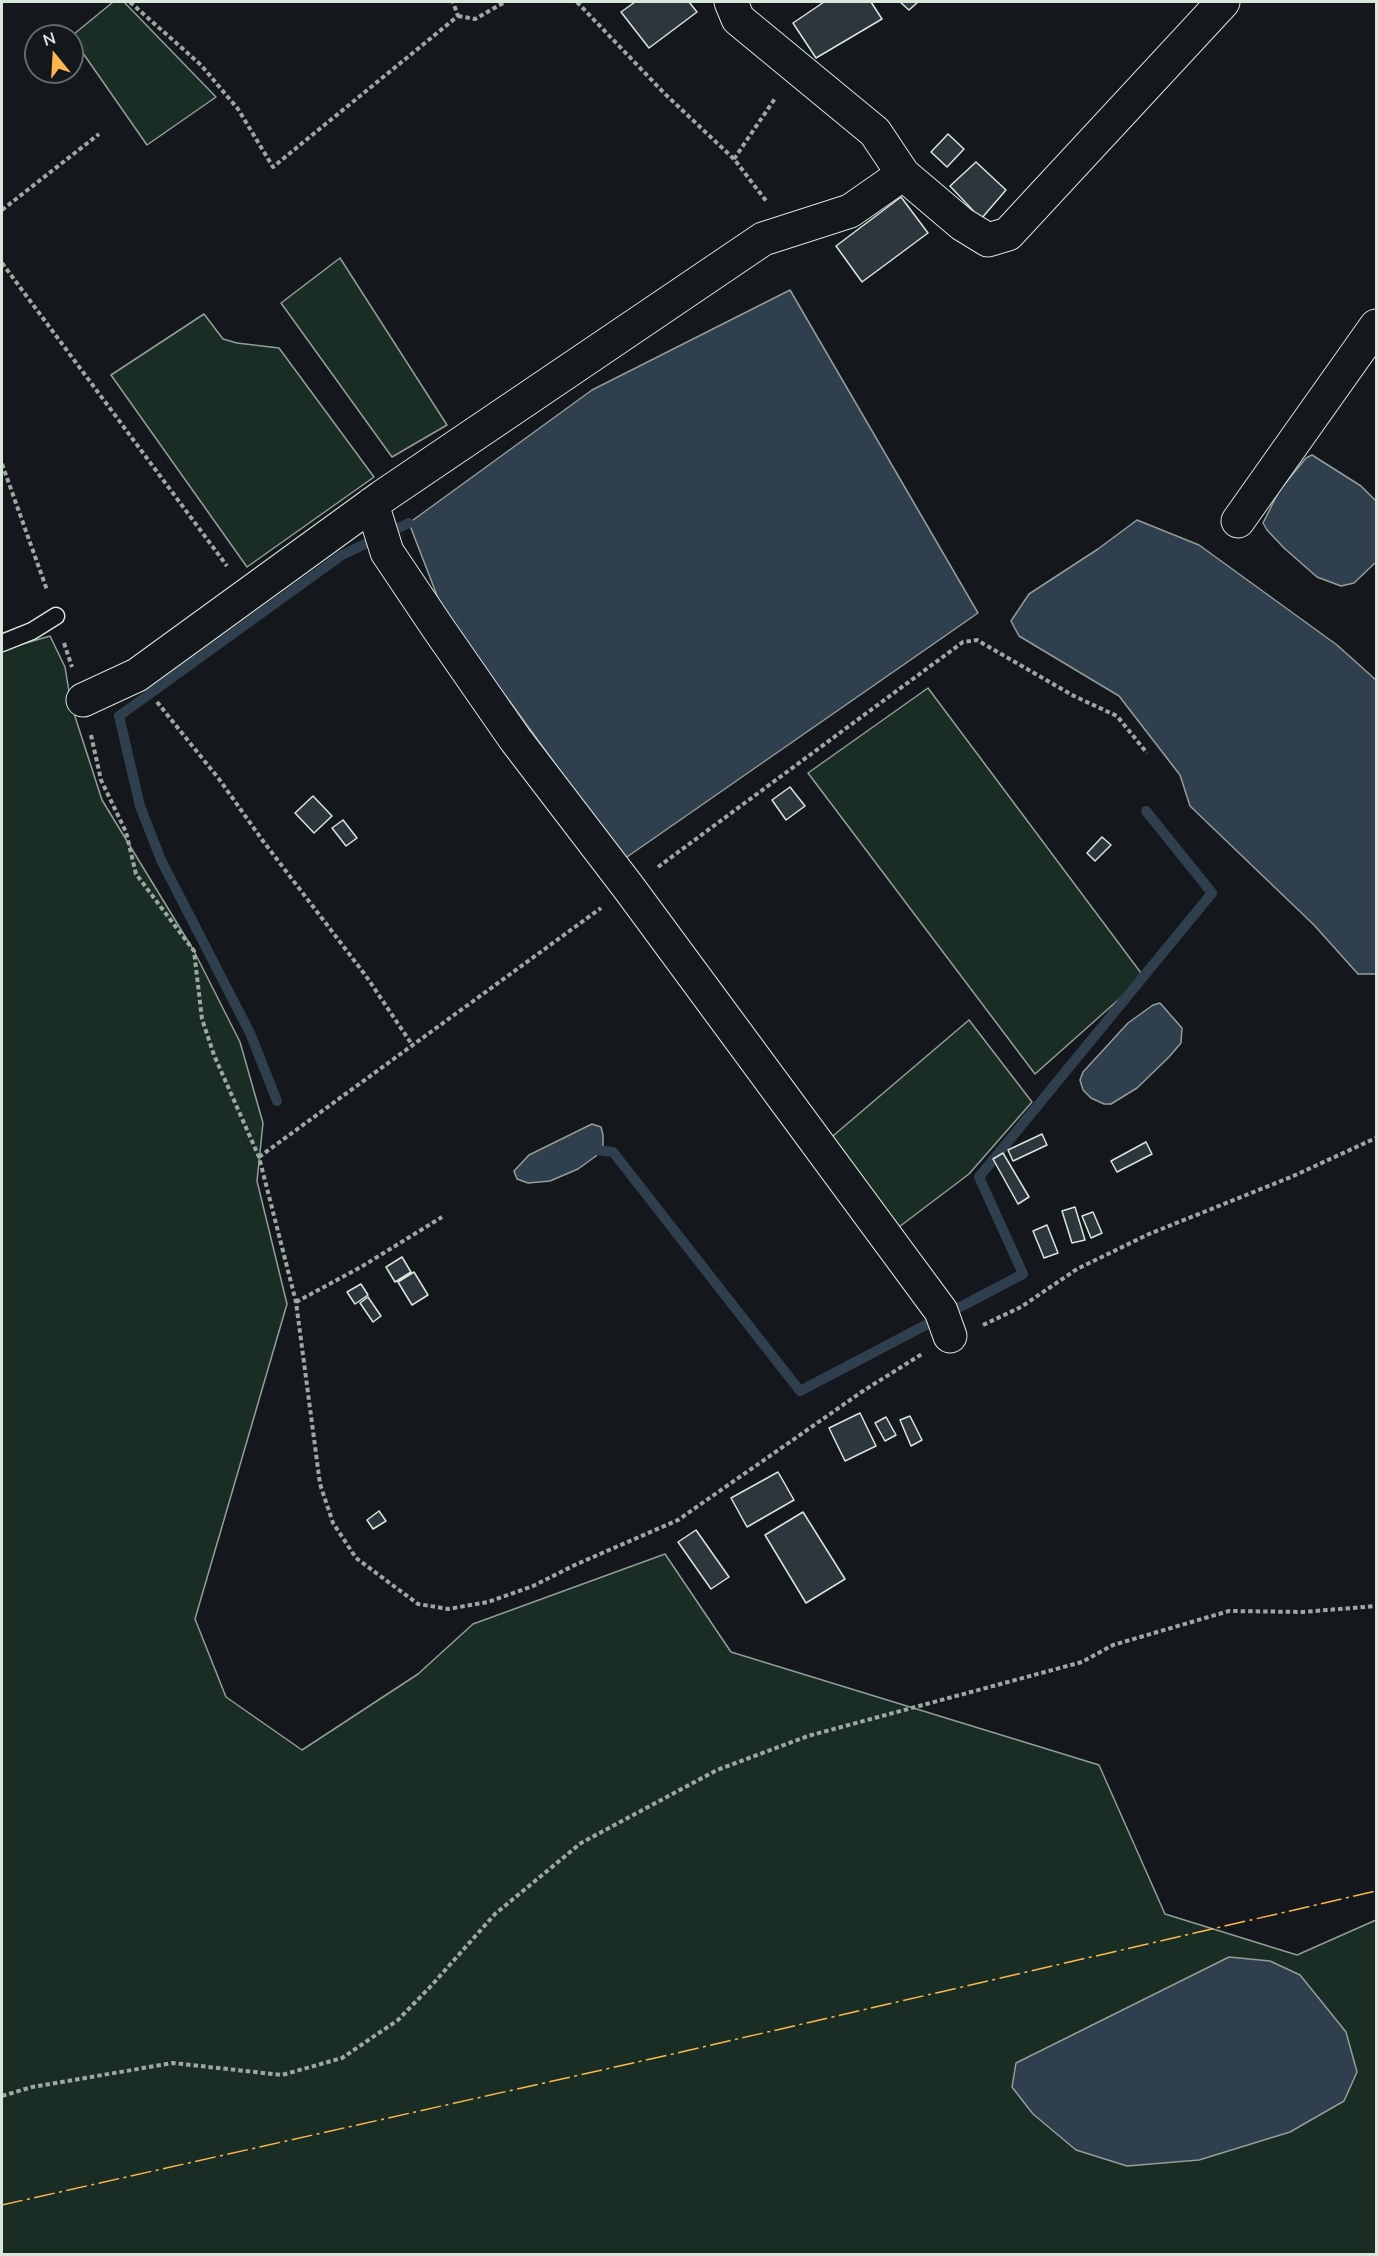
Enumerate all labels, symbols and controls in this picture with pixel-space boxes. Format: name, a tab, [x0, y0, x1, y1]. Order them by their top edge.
north arrow	[24, 24, 84, 84]
text: N	[40, 27, 58, 50]

